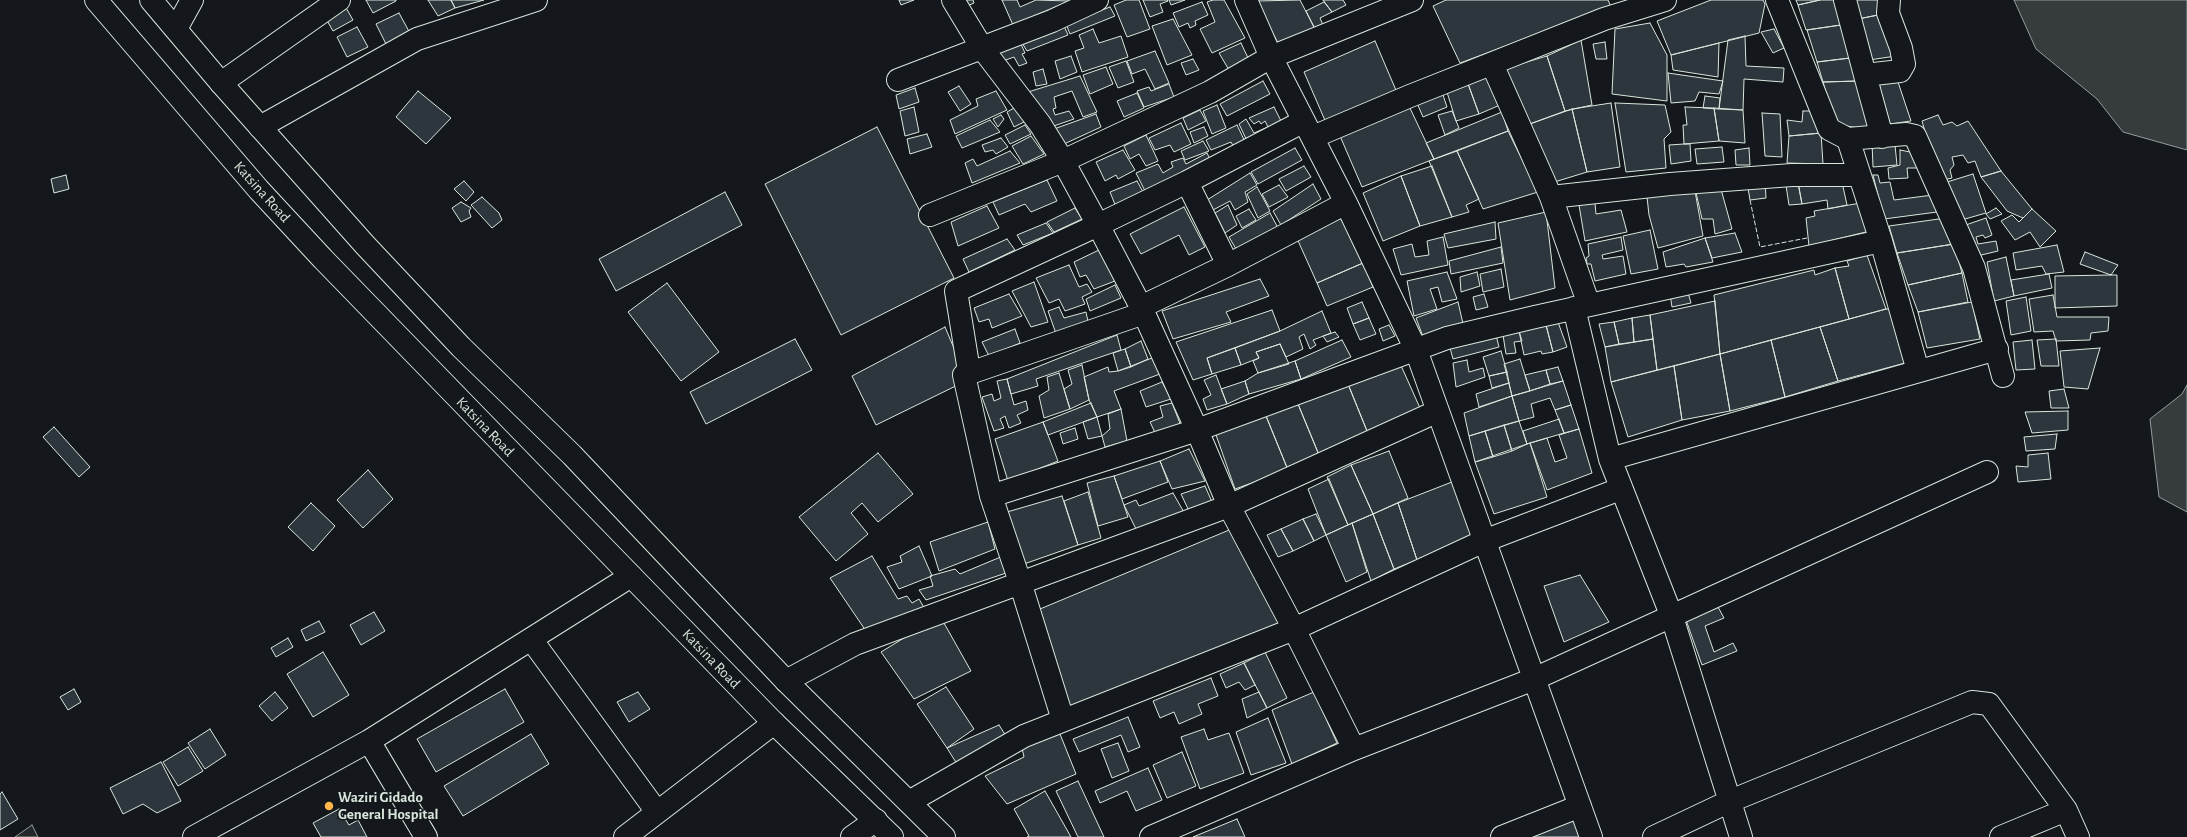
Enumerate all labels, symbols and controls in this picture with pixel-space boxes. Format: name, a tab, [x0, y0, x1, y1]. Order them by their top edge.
street label: Katsina Road	[230, 158, 294, 226]
street label: Katsina Road	[452, 393, 518, 461]
street label: Katsina Road	[678, 625, 744, 693]
place label: Waziri Gidado General Hospital	[338, 788, 439, 823]
marker: Waziri Gidado General Hospital	[323, 800, 335, 812]

